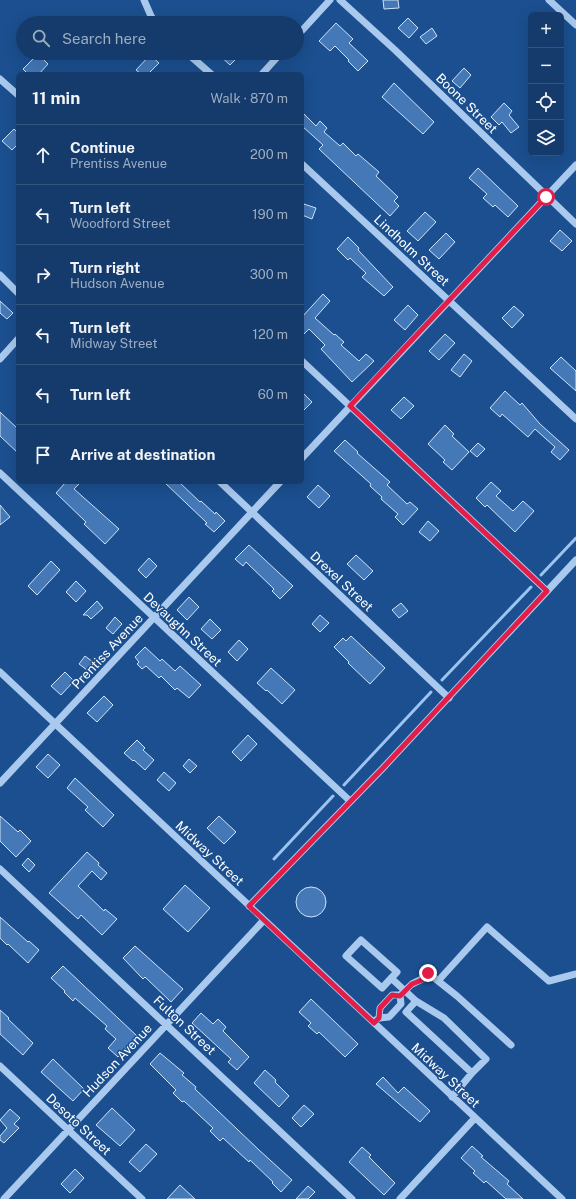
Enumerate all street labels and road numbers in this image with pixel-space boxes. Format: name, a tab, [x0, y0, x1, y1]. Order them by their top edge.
street label: Boone Street	[433, 70, 500, 136]
street label: Lindholm Street	[371, 212, 452, 289]
street label: Drexel Street	[307, 548, 376, 614]
street label: Devaughn Street	[140, 589, 225, 669]
street label: Prentiss Avenue	[69, 611, 146, 692]
street label: Midway Street	[173, 818, 247, 889]
street label: Fulton Street	[150, 993, 219, 1058]
street label: Hudson Avenue	[80, 1021, 155, 1100]
street label: Midway Street	[409, 1040, 483, 1111]
street label: Desoto Street	[43, 1090, 114, 1158]

